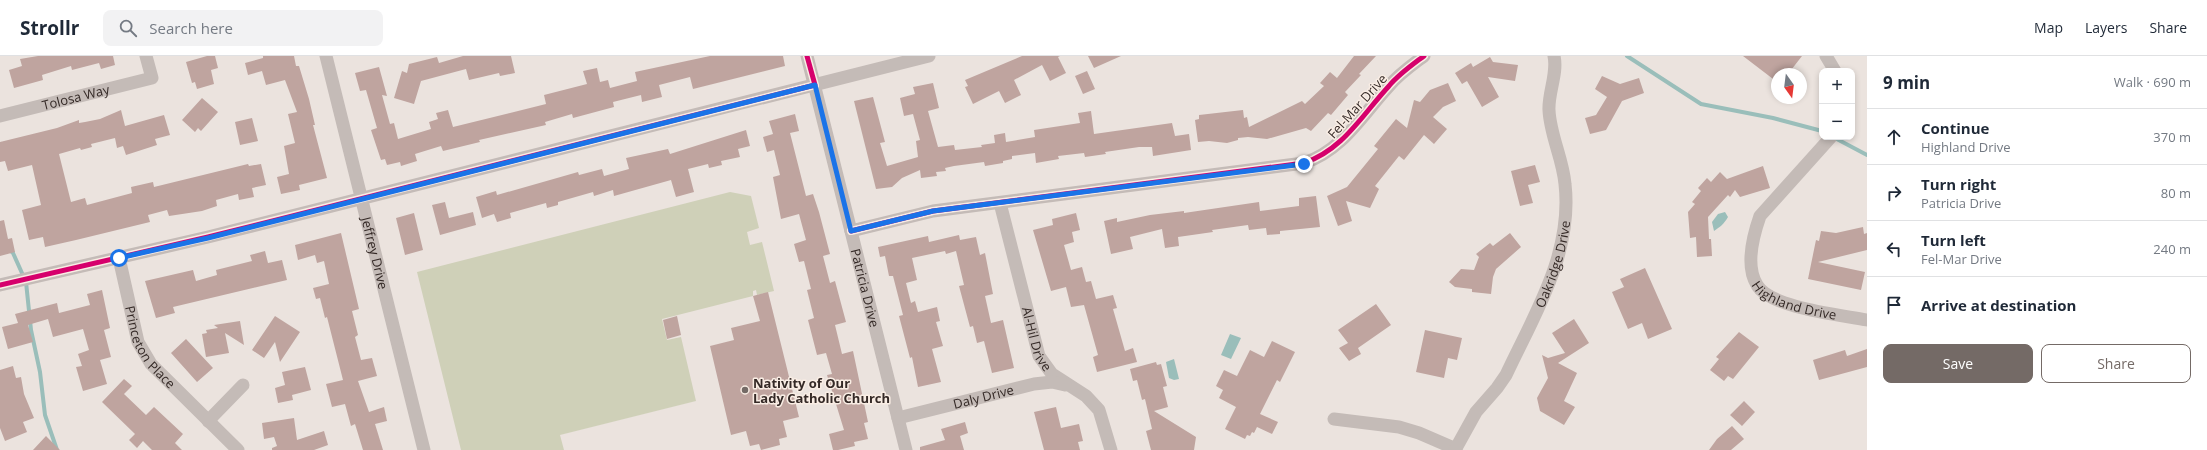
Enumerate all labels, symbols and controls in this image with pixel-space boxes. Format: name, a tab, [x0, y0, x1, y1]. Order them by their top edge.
search box	[103, 10, 383, 46]
text: Strollr	[20, 15, 79, 41]
icon: search	[117, 17, 139, 39]
text: Search here	[149, 18, 233, 38]
text: Map	[2034, 18, 2063, 37]
text: Layers	[2085, 18, 2127, 37]
text: Share	[2149, 18, 2187, 37]
north arrow	[1771, 68, 1807, 104]
map controls	[1819, 68, 1855, 140]
button: +	[1819, 68, 1855, 104]
street label: Fel-Mar Drive	[1323, 70, 1391, 142]
text: 9 min	[1883, 71, 1930, 94]
text: Walk · 690 m	[2114, 73, 2191, 91]
street label: Tolosa Way	[40, 80, 112, 114]
button: −	[1819, 104, 1855, 140]
text: Continue	[1921, 118, 1989, 138]
icon: ahead	[1883, 126, 1905, 148]
text: 370 m	[2153, 128, 2191, 146]
text: Highland Drive	[1921, 138, 2011, 156]
route end	[1295, 155, 1313, 173]
text: Turn right	[1921, 174, 1996, 194]
icon: right	[1883, 182, 1905, 204]
text: 80 m	[2161, 184, 2191, 202]
text: Patricia Drive	[1921, 194, 2001, 212]
street label: Jeffrey Drive	[357, 213, 393, 291]
street label: Oakridge Drive	[1531, 220, 1574, 311]
text: Turn left	[1921, 230, 1986, 250]
icon: left	[1883, 238, 1905, 260]
text: 240 m	[2153, 240, 2191, 258]
street label: Patricia Drive	[847, 247, 884, 329]
route start	[110, 249, 128, 267]
text: Fel-Mar Drive	[1921, 250, 2002, 268]
street label: Highland Drive	[1748, 277, 1838, 324]
icon: arrive	[1883, 294, 1905, 316]
text: Arrive at destination	[1921, 295, 2076, 315]
street label: Princeton Place	[121, 304, 180, 392]
street label: Al-Hil Drive	[1018, 305, 1056, 375]
button: Save	[1883, 344, 2033, 383]
button: Share	[2041, 344, 2191, 383]
place label: Nativity of Our Lady Catholic Church	[753, 374, 890, 407]
street label: Daly Drive	[951, 380, 1016, 413]
marker: Nativity of Our Lady Catholic Church	[740, 385, 750, 395]

